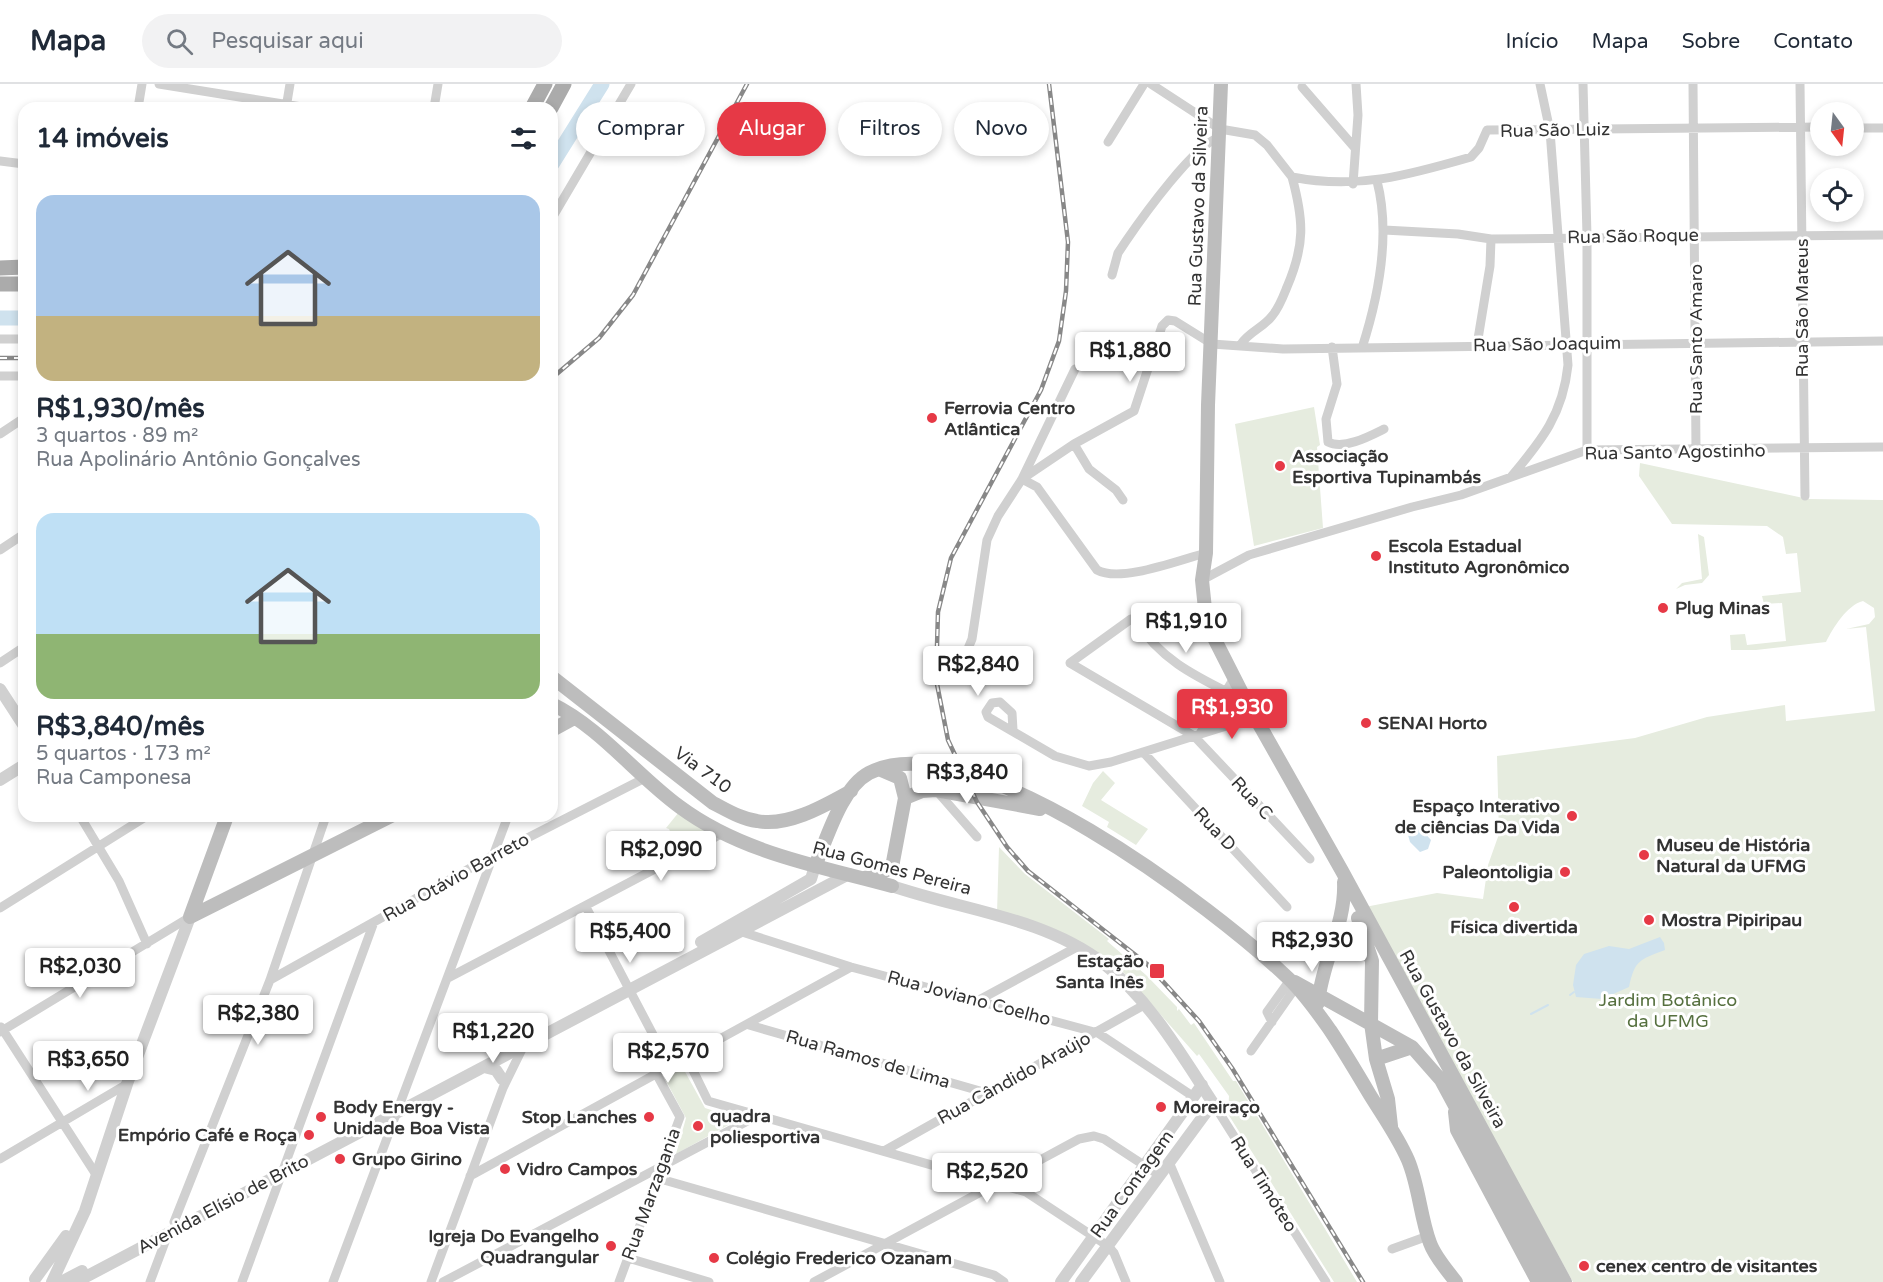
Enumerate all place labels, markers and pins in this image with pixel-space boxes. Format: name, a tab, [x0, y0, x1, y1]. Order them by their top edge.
pin: R$1,880	[1075, 332, 1185, 383]
place label: Ferrovia Centro Atlântica	[944, 397, 1075, 440]
marker: Ferrovia Centro Atlântica	[925, 411, 939, 425]
place label: Associação Esportiva Tupinambás	[1292, 445, 1482, 488]
marker: Associação Esportiva Tupinambás	[1273, 459, 1287, 473]
place label: Escola Estadual Instituto Agronômico	[1388, 535, 1570, 578]
marker: Escola Estadual Instituto Agronômico	[1369, 549, 1383, 563]
place label: Plug Minas	[1675, 597, 1770, 619]
marker: Plug Minas	[1656, 601, 1670, 615]
pin: R$1,910	[1131, 603, 1241, 654]
pin: R$2,840	[923, 646, 1033, 697]
pin: R$1,930	[1177, 689, 1287, 740]
place label: SENAI Horto	[1378, 712, 1487, 734]
marker: SENAI Horto	[1359, 716, 1373, 730]
pin: R$3,840	[912, 754, 1022, 805]
place label: Espaço Interativo de ciências Da Vida	[1395, 795, 1560, 838]
marker: Espaço Interativo de ciências Da Vida	[1565, 809, 1579, 823]
pin: R$2,090	[606, 831, 716, 882]
place label: Museu de História Natural da UFMG	[1656, 834, 1810, 877]
marker: Museu de História Natural da UFMG	[1637, 848, 1651, 862]
place label: Paleontoligia	[1442, 861, 1553, 883]
marker: Paleontoligia	[1558, 865, 1572, 879]
marker: Física divertida	[1507, 900, 1521, 914]
place label: Mostra Pipiripau	[1661, 909, 1802, 931]
pin: R$5,400	[575, 913, 685, 964]
marker: Mostra Pipiripau	[1642, 913, 1656, 927]
place label: Física divertida	[1450, 916, 1578, 938]
pin: R$2,930	[1257, 922, 1367, 973]
pin: R$2,030	[25, 948, 135, 999]
place label: Estação Santa Inês	[1056, 950, 1144, 993]
marker: Estação Santa Inês	[1148, 962, 1166, 980]
pin: R$2,380	[203, 995, 313, 1046]
pin: R$1,220	[438, 1013, 548, 1064]
pin: R$2,570	[613, 1033, 723, 1084]
pin: R$3,650	[33, 1041, 143, 1092]
place label: Body Energy - Unidade Boa Vista	[333, 1096, 490, 1139]
place label: Moreiraço	[1173, 1096, 1260, 1118]
marker: Moreiraço	[1154, 1100, 1168, 1114]
place label: quadra poliesportiva	[710, 1105, 820, 1148]
place label: Stop Lanches	[522, 1106, 637, 1128]
marker: Body Energy - Unidade Boa Vista	[314, 1110, 328, 1124]
marker: Stop Lanches	[642, 1110, 656, 1124]
marker: quadra poliesportiva	[691, 1119, 705, 1133]
place label: Empório Café e Roça	[118, 1124, 297, 1146]
marker: Empório Café e Roça	[302, 1128, 316, 1142]
place label: Grupo Girino	[352, 1148, 462, 1170]
marker: Grupo Girino	[333, 1152, 347, 1166]
pin: R$2,520	[932, 1153, 1042, 1204]
place label: Vidro Campos	[517, 1158, 638, 1180]
marker: Vidro Campos	[498, 1162, 512, 1176]
place label: Igreja Do Evangelho Quadrangular	[428, 1225, 600, 1268]
marker: Igreja Do Evangelho Quadrangular	[604, 1239, 618, 1253]
place label: Colégio Frederico Ozanam	[726, 1247, 952, 1269]
marker: Colégio Frederico Ozanam	[707, 1251, 721, 1265]
place label: cenex centro de visitantes	[1596, 1255, 1818, 1277]
marker: cenex centro de visitantes	[1577, 1259, 1591, 1273]

